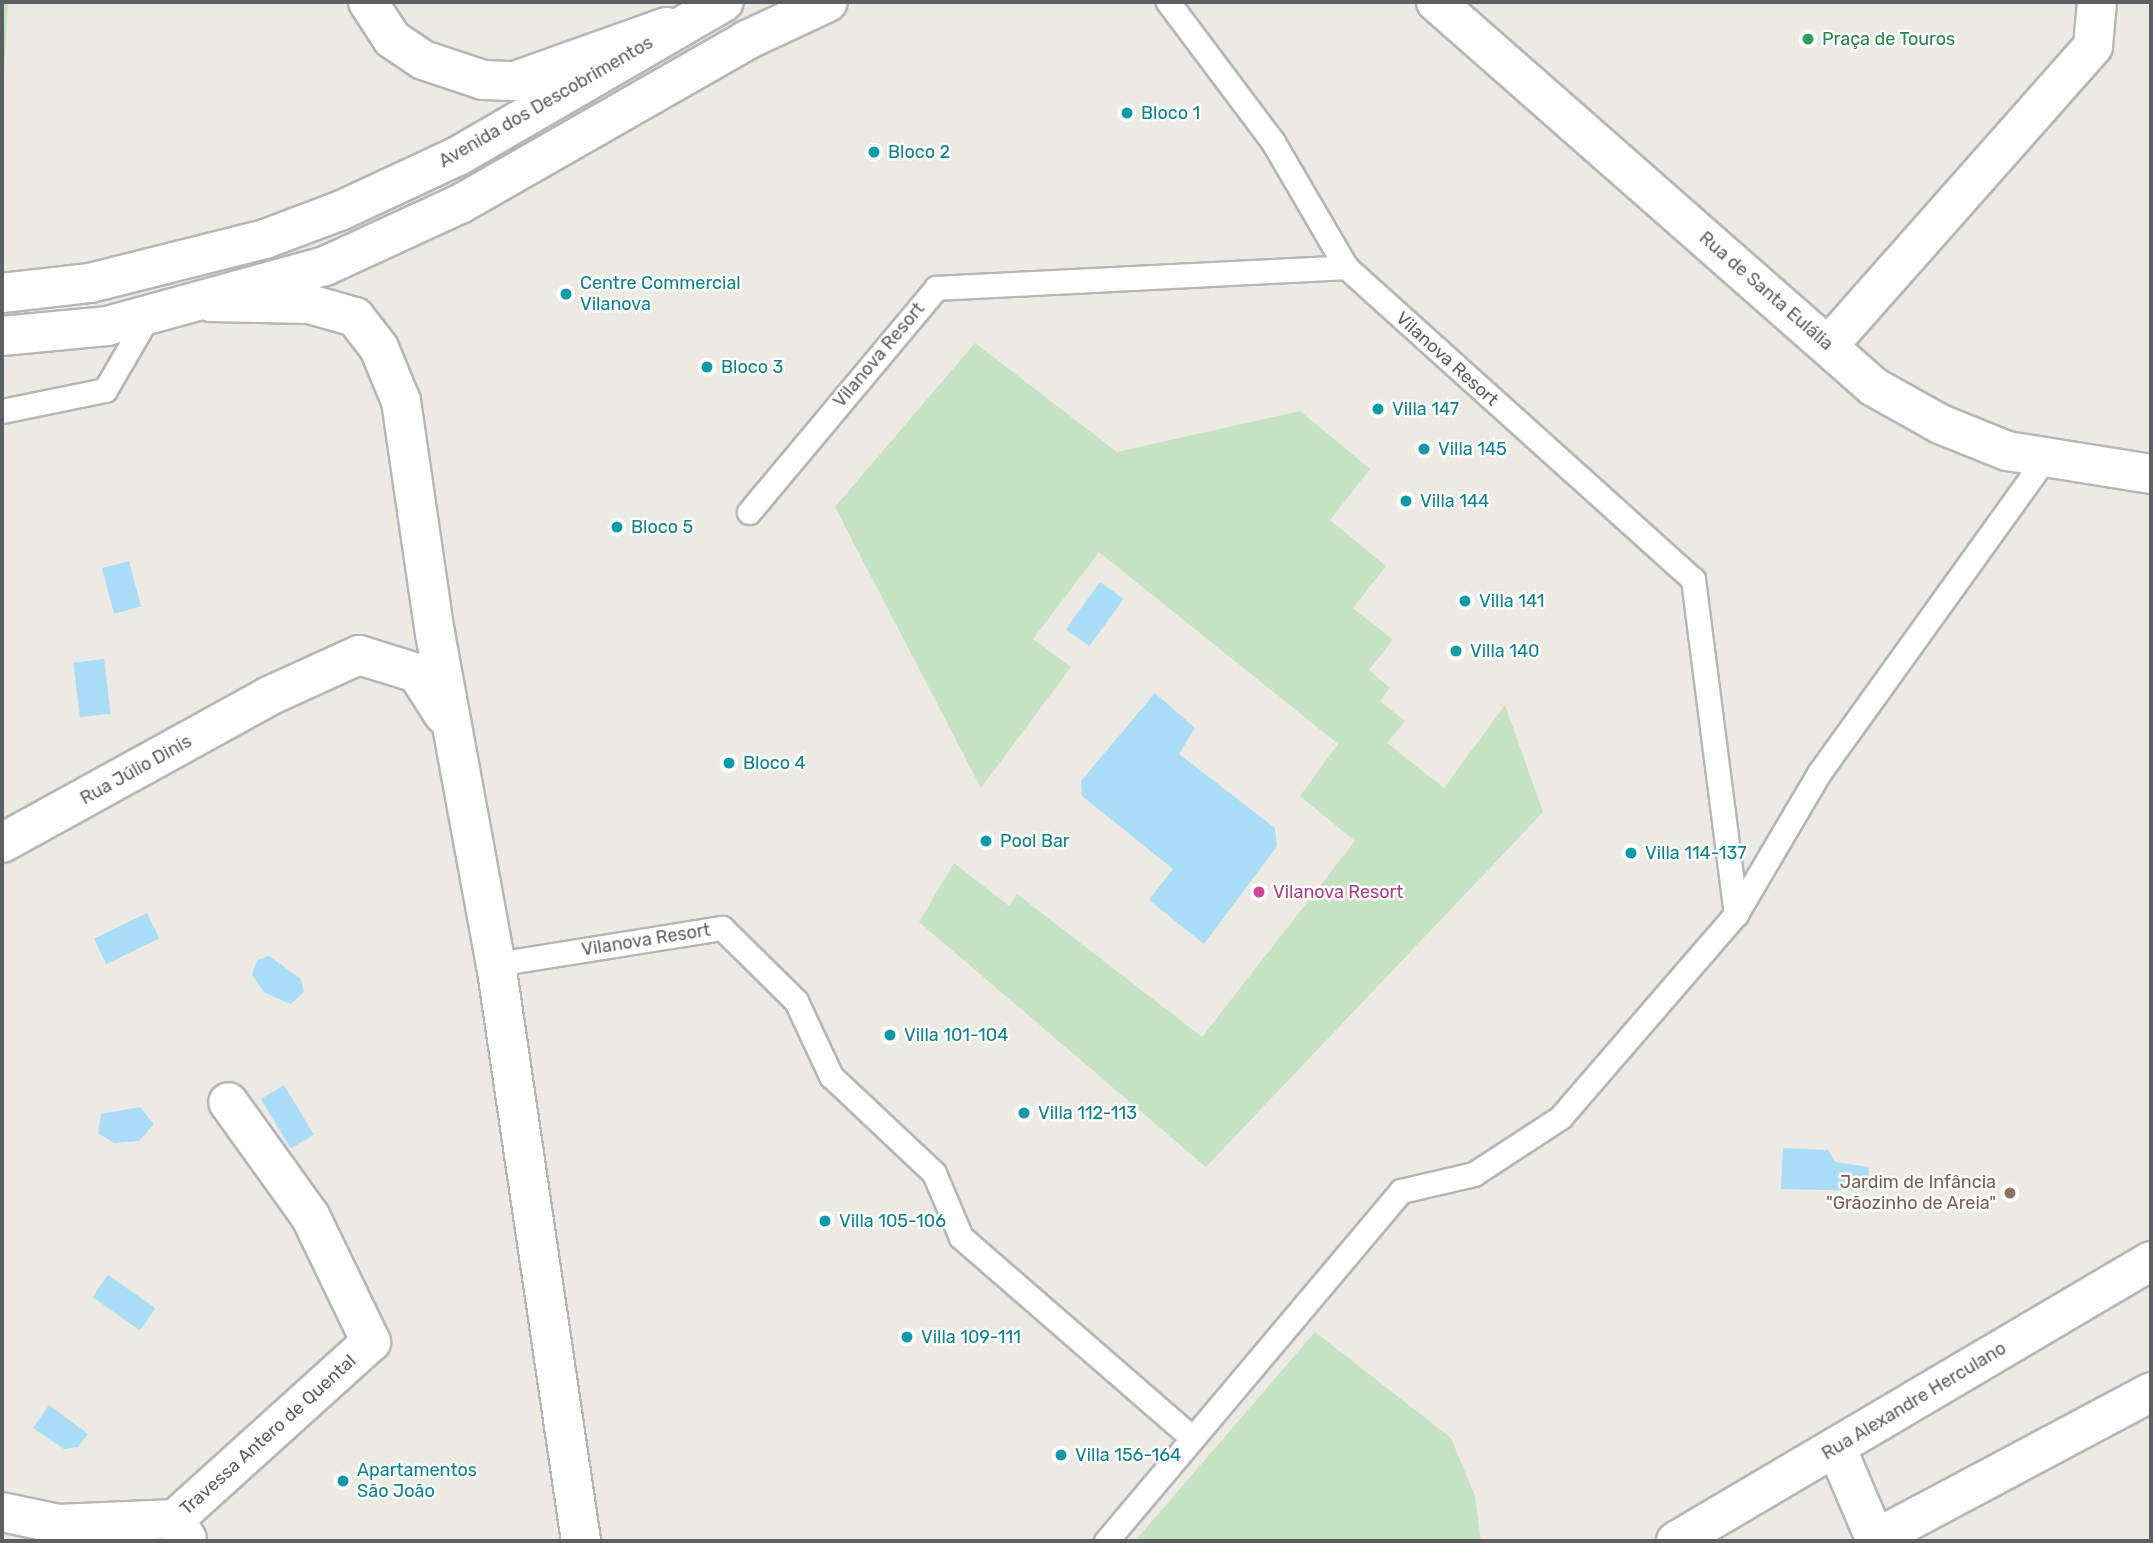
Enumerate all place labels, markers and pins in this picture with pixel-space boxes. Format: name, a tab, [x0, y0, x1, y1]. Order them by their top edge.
place label: Praça de Touros	[1822, 28, 1956, 50]
marker: Praça de Touros	[1800, 31, 1816, 47]
place label: Bloco 1	[1141, 102, 1200, 124]
marker: Bloco 1	[1119, 105, 1135, 121]
place label: Bloco 2	[888, 141, 950, 163]
marker: Bloco 2	[866, 144, 882, 160]
place label: Centre Commercial Vilanova	[580, 273, 741, 316]
marker: Centre Commercial Vilanova	[558, 286, 574, 302]
place label: Bloco 3	[721, 356, 783, 378]
marker: Bloco 3	[699, 359, 715, 375]
place label: Villa 147	[1392, 398, 1459, 420]
marker: Villa 147	[1370, 401, 1386, 417]
place label: Villa 145	[1438, 438, 1507, 460]
marker: Villa 145	[1416, 441, 1432, 457]
place label: Villa 144	[1420, 490, 1489, 512]
marker: Villa 144	[1398, 493, 1414, 509]
place label: Bloco 5	[631, 516, 693, 538]
marker: Bloco 5	[609, 519, 625, 535]
place label: Villa 141	[1479, 590, 1544, 612]
marker: Villa 141	[1457, 593, 1473, 609]
place label: Villa 140	[1470, 640, 1539, 662]
marker: Villa 140	[1448, 643, 1464, 659]
place label: Bloco 4	[743, 752, 806, 774]
marker: Bloco 4	[721, 755, 737, 771]
place label: Pool Bar	[1000, 830, 1070, 852]
marker: Pool Bar	[978, 833, 994, 849]
place label: Villa 114-137	[1645, 842, 1747, 864]
marker: Villa 114-137	[1623, 845, 1639, 861]
place label: Vilanova Resort	[1273, 881, 1403, 903]
marker: Vilanova Resort	[1251, 884, 1267, 900]
place label: Villa 101-104	[904, 1024, 1008, 1046]
marker: Villa 101-104	[882, 1027, 898, 1043]
place label: Villa 112-113	[1038, 1102, 1137, 1124]
marker: Villa 112-113	[1016, 1105, 1032, 1121]
place label: Jardim de Infância "Grãozinho de Areia"	[1825, 1172, 1996, 1214]
marker: Jardim de Infância "Grãozinho de Areia"	[2002, 1185, 2018, 1201]
place label: Villa 105-106	[839, 1210, 946, 1232]
marker: Villa 105-106	[817, 1213, 833, 1229]
place label: Villa 109-111	[921, 1326, 1021, 1348]
marker: Villa 109-111	[899, 1329, 915, 1345]
place label: Villa 156-164	[1075, 1444, 1181, 1466]
marker: Villa 156-164	[1053, 1447, 1069, 1463]
place label: Apartamentos São João	[357, 1460, 477, 1502]
marker: Apartamentos São João	[335, 1473, 351, 1489]

